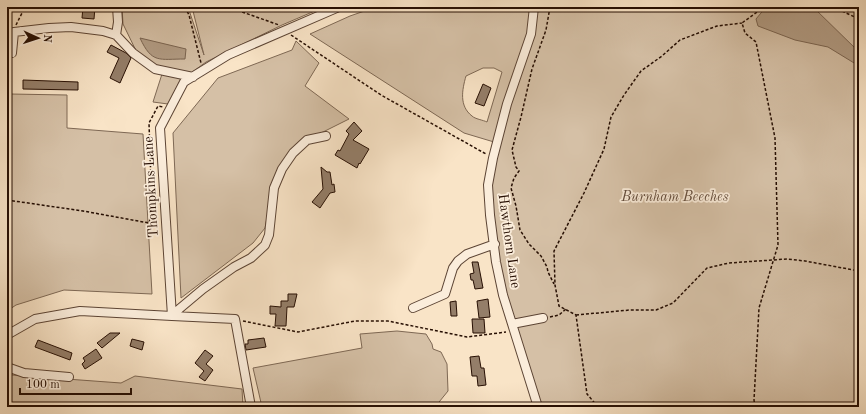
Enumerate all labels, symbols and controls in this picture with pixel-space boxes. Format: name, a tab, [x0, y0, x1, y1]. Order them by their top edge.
north arrow	[18, 18, 58, 58]
text: N	[41, 34, 52, 44]
street label: Thompkins Lane	[141, 136, 161, 238]
park label: Burnham Beeches	[620, 190, 729, 204]
street label: Hawthorn Lane	[495, 193, 523, 289]
scale bar	[20, 370, 131, 396]
text: 100 m	[26, 379, 60, 391]

